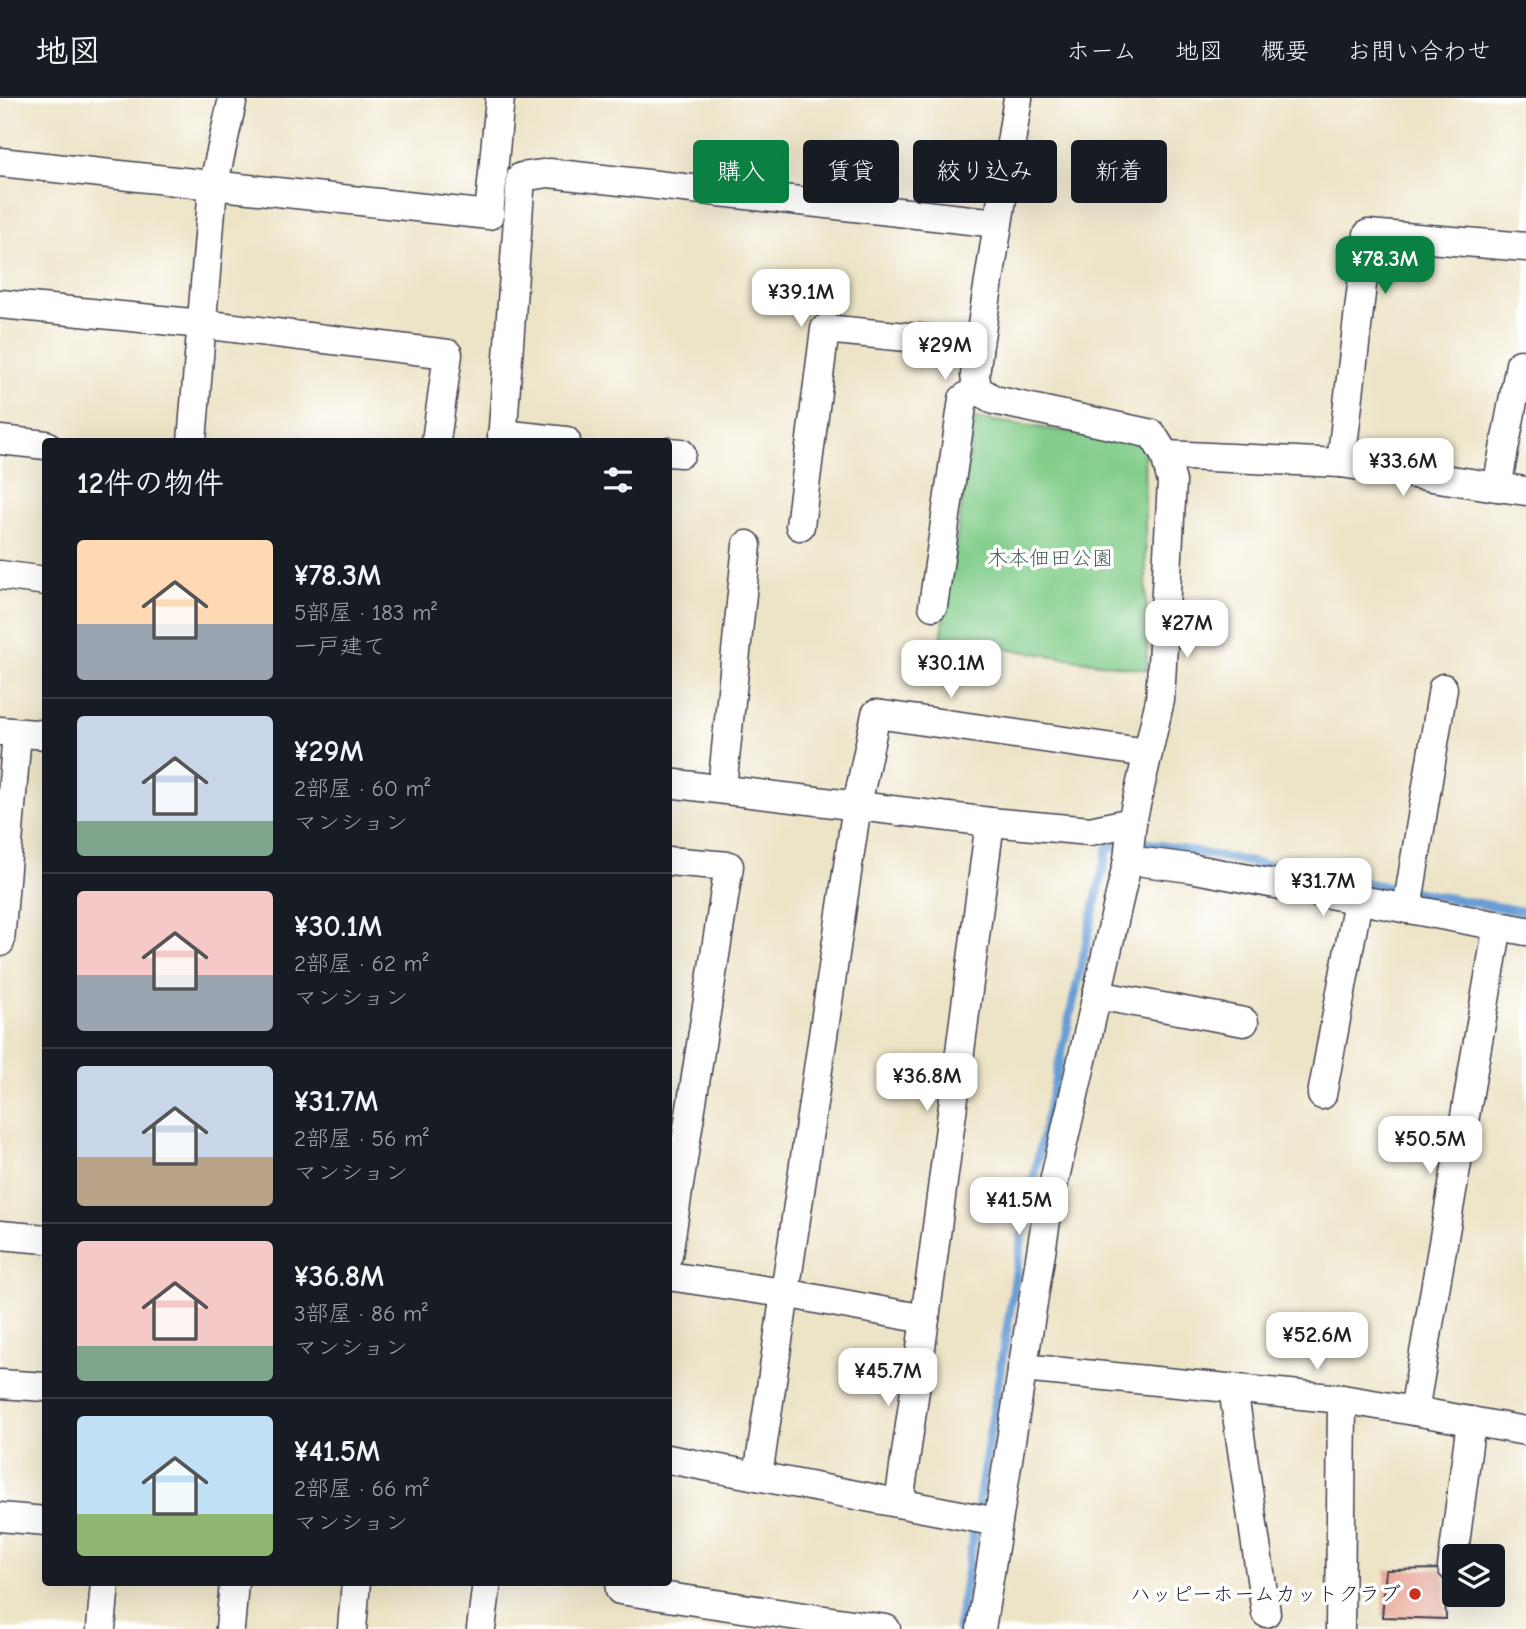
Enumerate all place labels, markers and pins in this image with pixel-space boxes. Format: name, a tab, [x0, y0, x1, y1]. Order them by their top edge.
pin: ¥78.3M	[1328, 236, 1442, 296]
pin: ¥39.1M	[744, 270, 858, 329]
pin: ¥29M	[904, 322, 986, 382]
pin: ¥33.6M	[1346, 438, 1460, 498]
pin: ¥27M	[1146, 601, 1228, 660]
pin: ¥30.1M	[894, 640, 1008, 700]
pin: ¥31.7M	[1266, 858, 1380, 918]
pin: ¥36.8M	[870, 1054, 984, 1113]
pin: ¥50.5M	[1373, 1116, 1487, 1176]
pin: ¥41.5M	[962, 1178, 1076, 1237]
pin: ¥52.6M	[1260, 1312, 1374, 1372]
pin: ¥45.7M	[831, 1348, 945, 1408]
place label: ハッピーホームカットクラブ	[1130, 1582, 1401, 1606]
marker: ハッピーホームカットクラブ	[1407, 1586, 1423, 1602]

